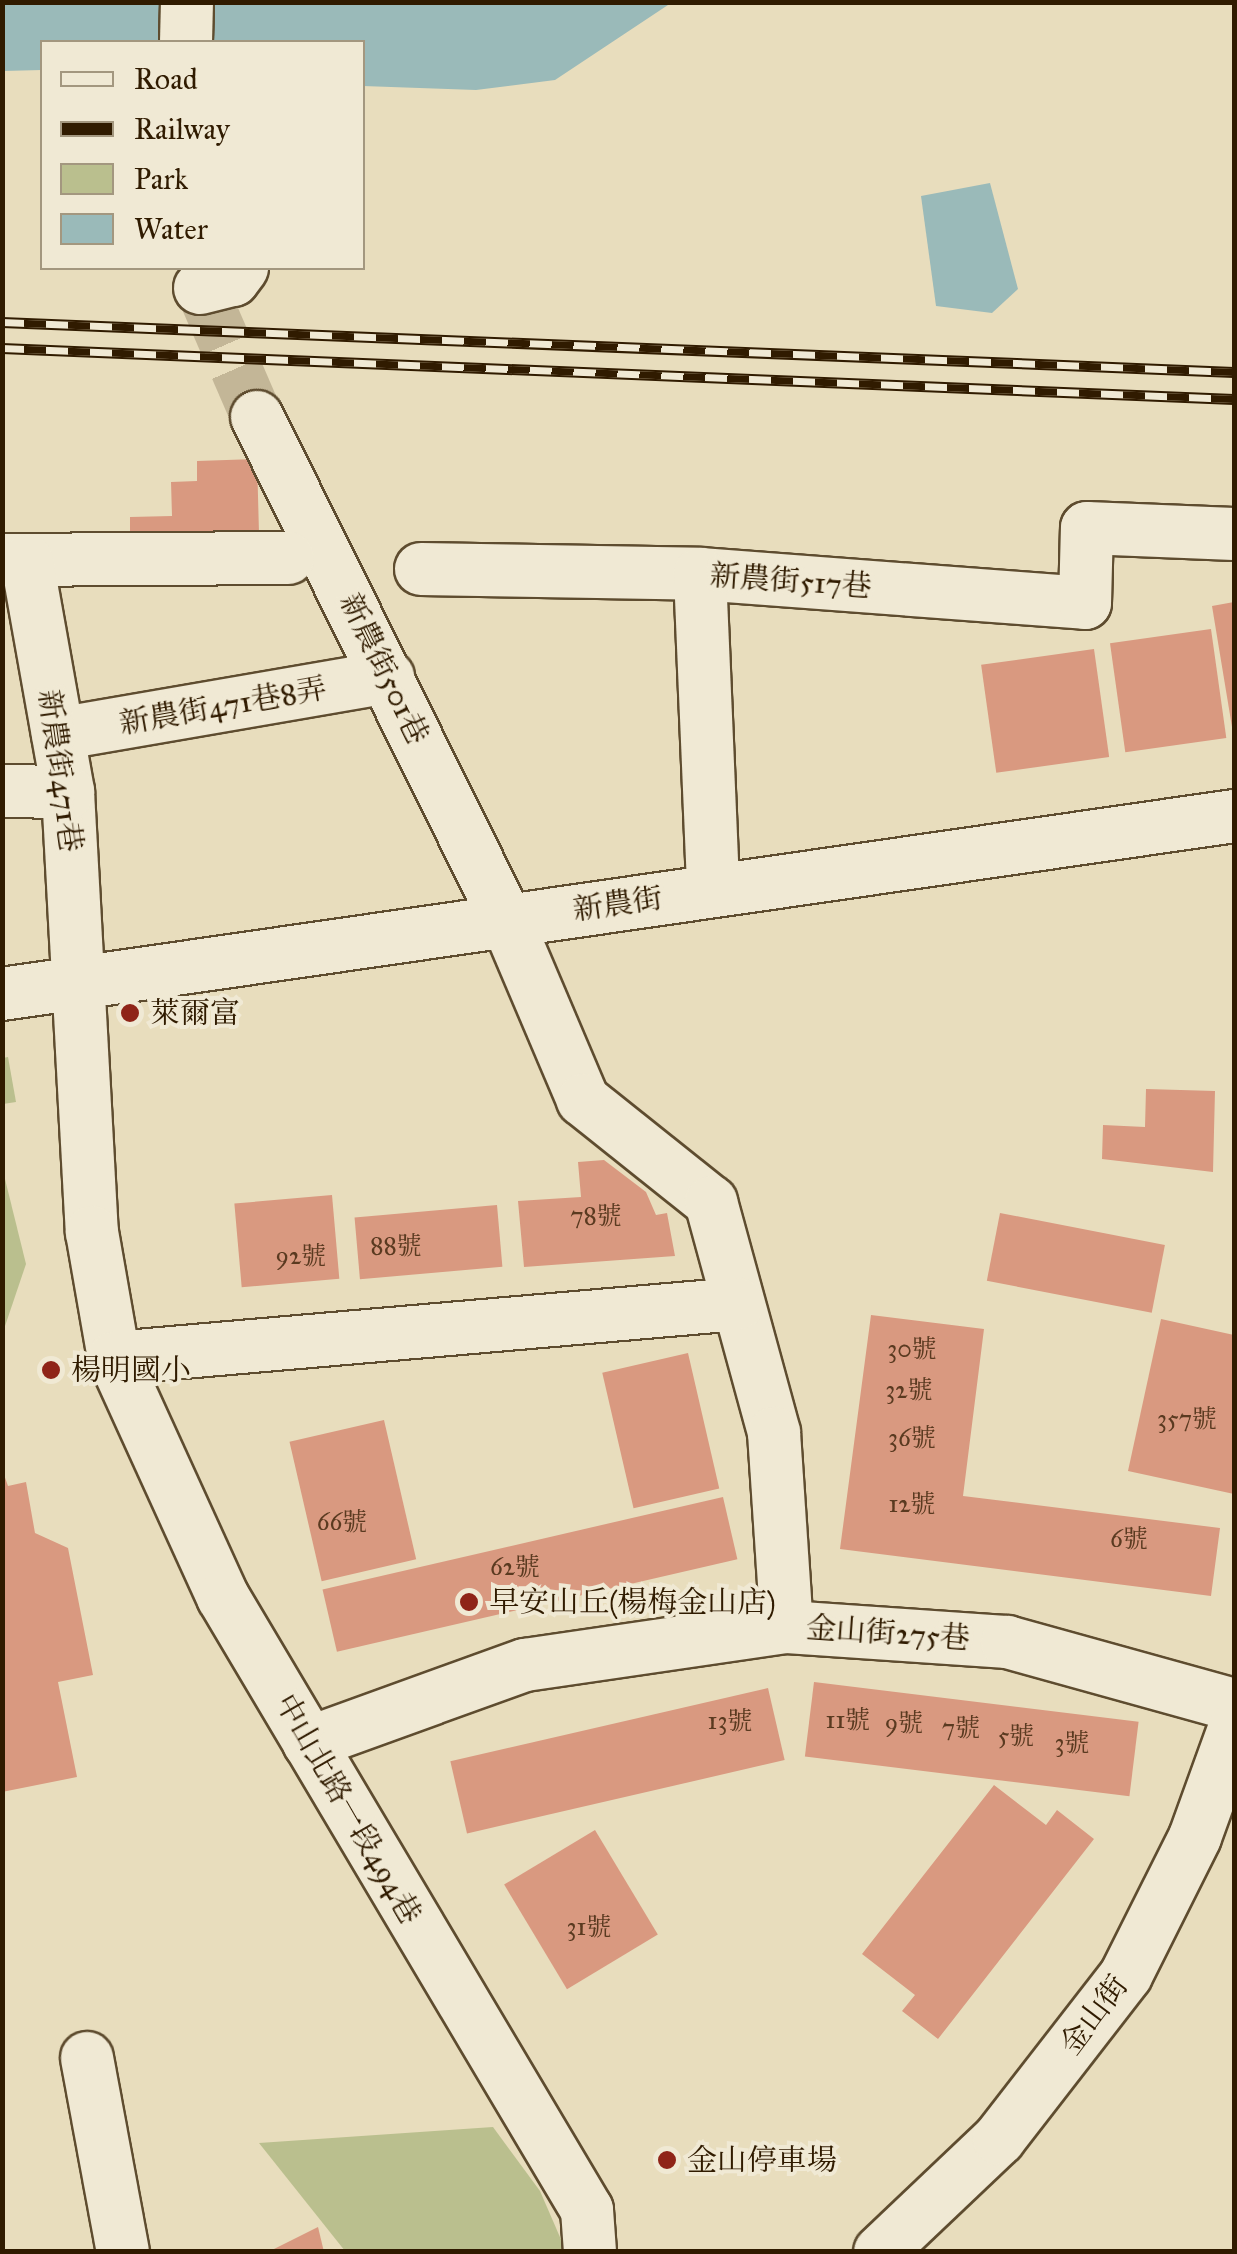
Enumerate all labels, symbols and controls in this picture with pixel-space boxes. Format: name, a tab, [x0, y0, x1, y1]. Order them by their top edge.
legend	[40, 40, 365, 270]
text: Road	[134, 61, 198, 97]
text: Railway	[134, 111, 230, 147]
text: Park	[134, 161, 188, 197]
text: Water	[134, 211, 208, 247]
street label: 新農街517巷	[709, 557, 873, 605]
street label: 新農街501巷	[332, 588, 436, 750]
street label: 新農街471巷8弄	[117, 670, 329, 742]
street label: 新農街471巷	[31, 688, 89, 854]
street label: 新農街	[571, 880, 665, 928]
place label: 萊爾富	[150, 995, 240, 1031]
marker: 萊爾富	[119, 1002, 141, 1024]
house number: 78號	[570, 1201, 622, 1231]
house number: 88號	[370, 1231, 422, 1261]
house number: 92號	[276, 1241, 326, 1271]
house number: 30號	[887, 1334, 937, 1364]
place label: 楊明國小	[71, 1352, 191, 1388]
marker: 楊明國小	[40, 1359, 62, 1381]
house number: 32號	[885, 1375, 933, 1405]
house number: 357號	[1157, 1404, 1217, 1434]
house number: 36號	[888, 1423, 936, 1453]
house number: 12號	[888, 1489, 936, 1519]
house number: 66號	[317, 1507, 367, 1537]
house number: 6號	[1110, 1524, 1148, 1554]
house number: 62號	[490, 1552, 540, 1582]
place label: 早安山丘(楊梅金山店)	[489, 1584, 776, 1620]
marker: 早安山丘(楊梅金山店)	[458, 1591, 480, 1613]
street label: 金山街275巷	[805, 1609, 971, 1657]
street label: 中山北路一段494巷	[268, 1688, 428, 1930]
house number: 11號	[826, 1705, 870, 1735]
house number: 13號	[708, 1706, 752, 1736]
house number: 9號	[885, 1708, 923, 1738]
house number: 7號	[942, 1713, 980, 1743]
house number: 5號	[998, 1721, 1034, 1751]
house number: 3號	[1055, 1728, 1089, 1758]
house number: 31號	[567, 1912, 611, 1942]
street label: 金山街	[1053, 1968, 1135, 2062]
place label: 金山停車場	[687, 2142, 837, 2178]
marker: 金山停車場	[656, 2149, 678, 2171]

